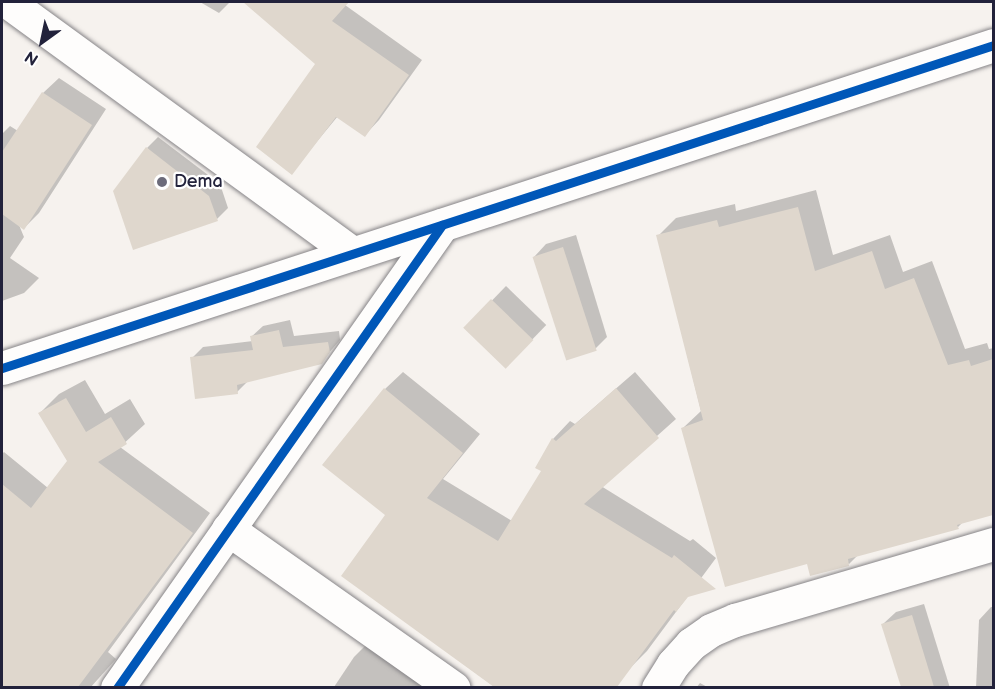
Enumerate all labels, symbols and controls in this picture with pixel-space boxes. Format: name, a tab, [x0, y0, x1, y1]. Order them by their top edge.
north arrow	[12, 12, 72, 72]
text: N	[22, 46, 42, 69]
place label: Dema	[174, 171, 223, 193]
marker: Dema	[155, 175, 169, 189]

